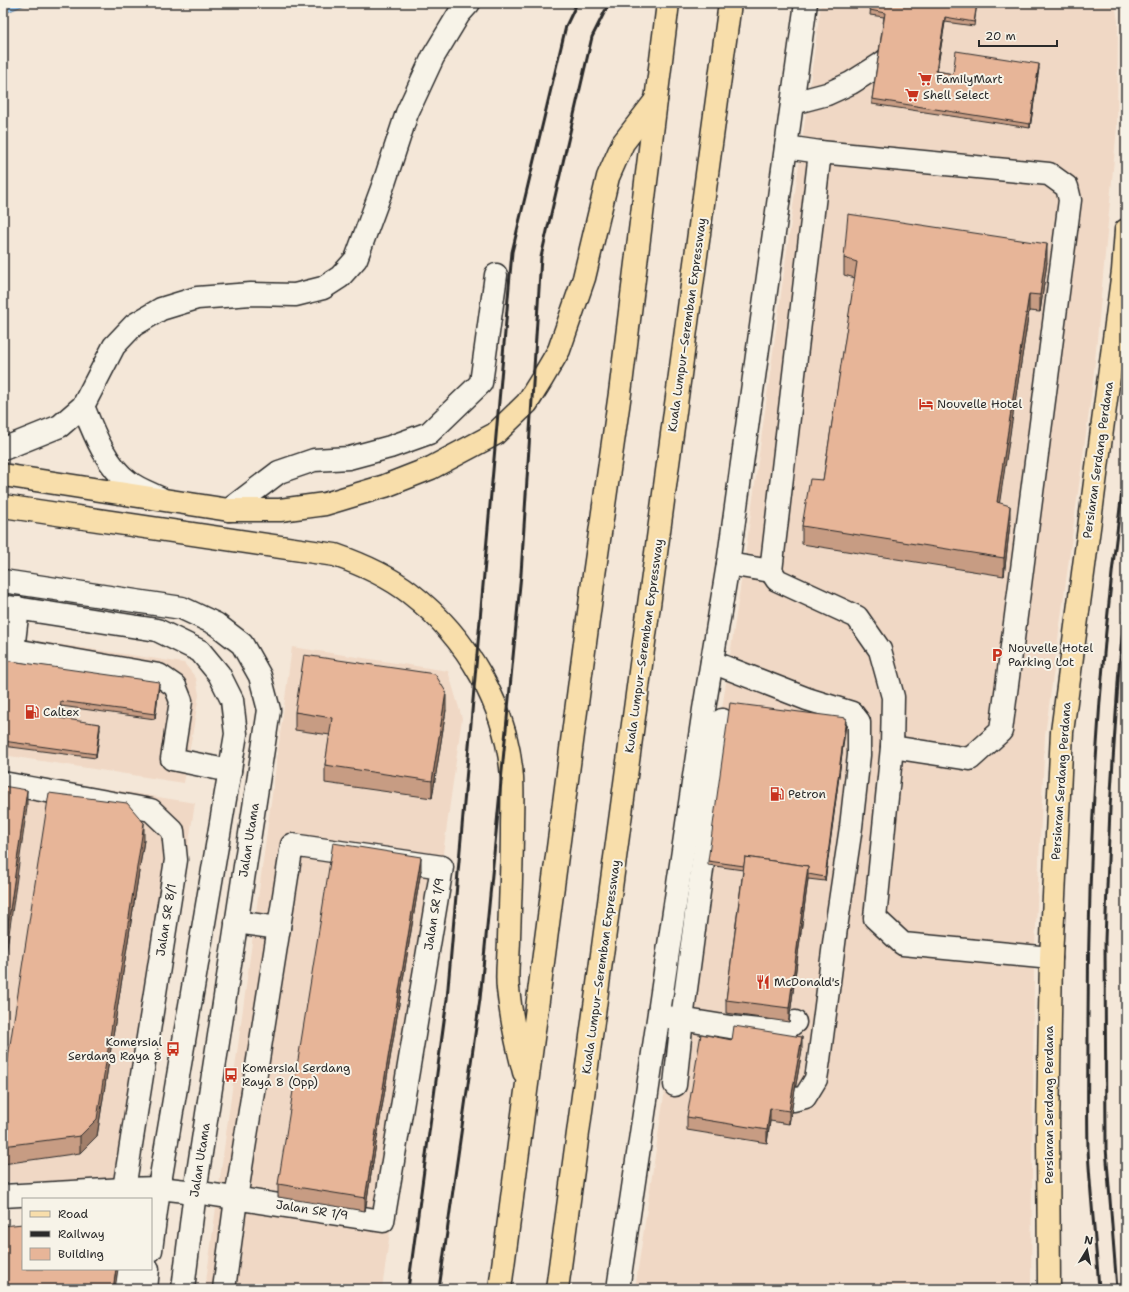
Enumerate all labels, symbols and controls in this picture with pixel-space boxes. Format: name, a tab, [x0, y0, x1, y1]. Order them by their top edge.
scale bar	[979, 22, 1057, 48]
text: 20 m	[985, 28, 1016, 44]
supermarket icon: FamilyMart	[917, 71, 933, 87]
place label: FamilyMart	[936, 71, 1003, 87]
supermarket icon: Shell Select	[904, 87, 920, 103]
place label: Shell Select	[923, 87, 989, 103]
street label: Kuala Lumpur–Seremban Expressway	[664, 217, 710, 433]
street label: Persiaran Serdang Perdana	[1079, 380, 1117, 539]
hotel icon: Nouvelle Hotel	[918, 396, 934, 412]
place label: Nouvelle Hotel	[937, 396, 1023, 412]
street label: Kuala Lumpur–Seremban Expressway	[621, 538, 667, 754]
place label: Nouvelle Hotel Parking Lot	[1008, 640, 1094, 670]
parking icon: Nouvelle Hotel Parking Lot	[989, 647, 1005, 663]
street label: Persiaran Serdang Perdana	[1048, 701, 1075, 860]
fuel station icon: Caltex	[24, 704, 40, 720]
place label: Caltex	[43, 704, 79, 720]
fuel station icon: Petron	[769, 786, 785, 802]
place label: Petron	[788, 786, 826, 802]
street label: Jalan Utama	[235, 801, 263, 878]
street label: Kuala Lumpur–Seremban Expressway	[578, 859, 624, 1075]
street label: Jalan SR 1/9	[420, 877, 448, 951]
street label: Jalan SR 8/1	[152, 883, 180, 957]
restaurant icon: McDonald's	[755, 974, 771, 990]
place label: McDonald's	[774, 974, 840, 990]
street label: Persiaran Serdang Perdana	[1041, 1025, 1057, 1184]
place label: Komersial Serdang Raya 8	[68, 1034, 162, 1064]
bus stop icon: Komersial Serdang Raya 8	[165, 1041, 181, 1057]
place label: Komersial Serdang Raya 8 (Opp)	[242, 1060, 350, 1090]
bus stop icon: Komersial Serdang Raya 8 (Opp)	[223, 1067, 239, 1083]
street label: Jalan Utama	[186, 1121, 214, 1198]
street label: Jalan SR 1/9	[275, 1196, 349, 1224]
legend	[22, 1198, 152, 1270]
text: Road	[58, 1206, 89, 1222]
text: Railway	[58, 1226, 105, 1242]
north arrow	[1067, 1230, 1107, 1270]
text: N	[1083, 1233, 1095, 1249]
text: Building	[58, 1246, 104, 1262]

